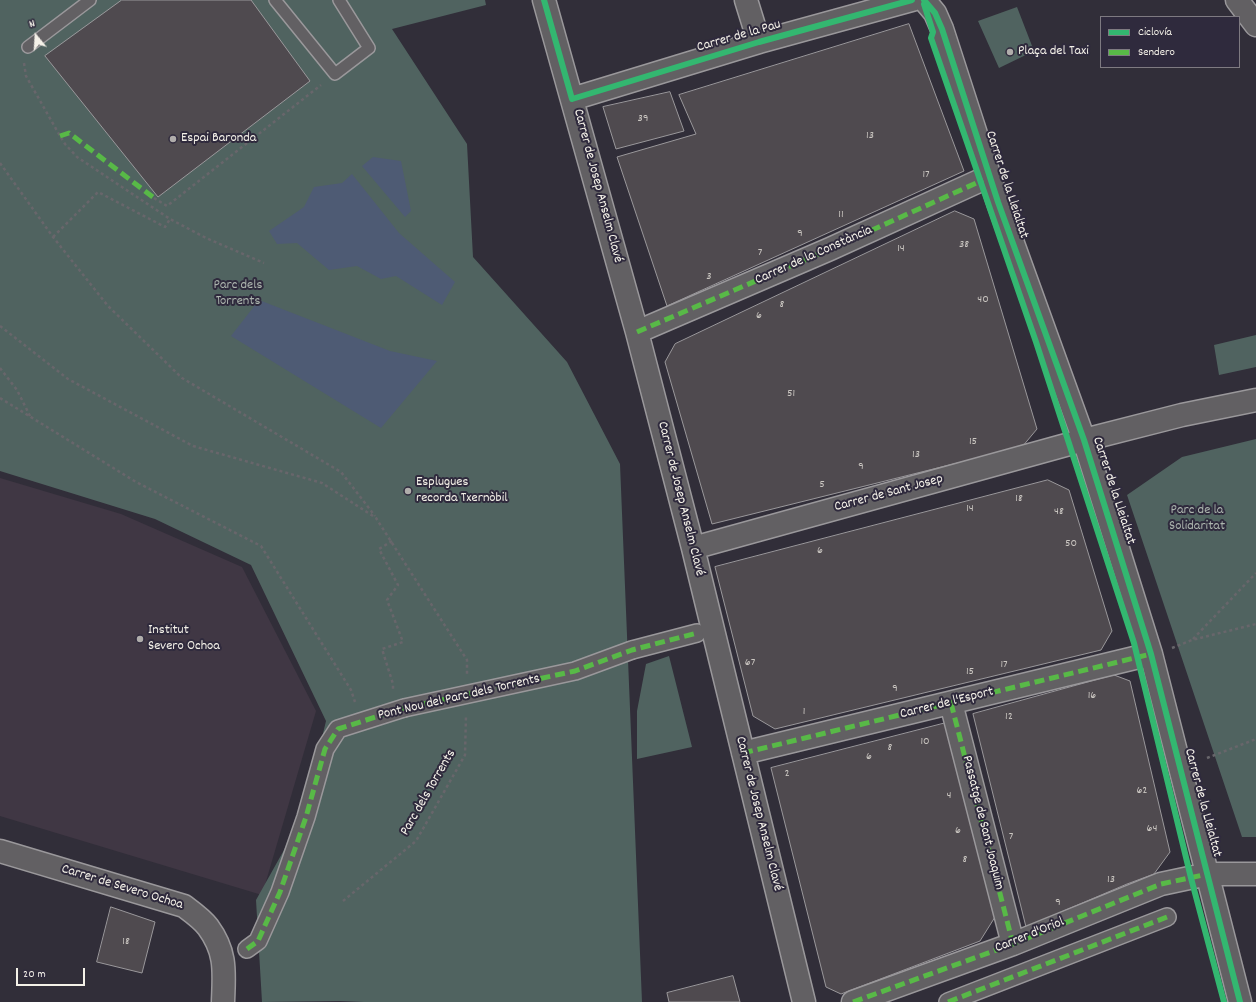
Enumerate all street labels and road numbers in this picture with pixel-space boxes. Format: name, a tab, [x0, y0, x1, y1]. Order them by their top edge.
street label: Carrer de la Pau	[695, 17, 783, 57]
street label: Carrer de Josep Anselm Clavé	[568, 107, 626, 265]
street label: Carrer de la Lleialtat	[981, 129, 1031, 241]
street label: Carrer de la Constància	[753, 223, 875, 289]
street label: Carrer de Josep Anselm Clavé	[653, 420, 707, 578]
street label: Carrer de la Lleialtat	[1088, 435, 1138, 547]
street label: Carrer de Sant Josep	[833, 471, 945, 517]
street label: Pont Nou del Parc dels Torrents	[376, 671, 542, 725]
street label: Carrer de l'Esport	[899, 684, 995, 724]
street label: Carrer de Josep Anselm Clavé	[731, 735, 785, 893]
street label: Parc dels Torrents	[398, 747, 460, 839]
street label: Carrer de la Lleialtat	[1179, 747, 1225, 859]
street label: Passatge de Sant Joaquim	[957, 754, 1007, 892]
street label: Carrer de Severo Ochoa	[59, 862, 185, 914]
street label: Carrer d'Oriol	[993, 915, 1067, 957]

